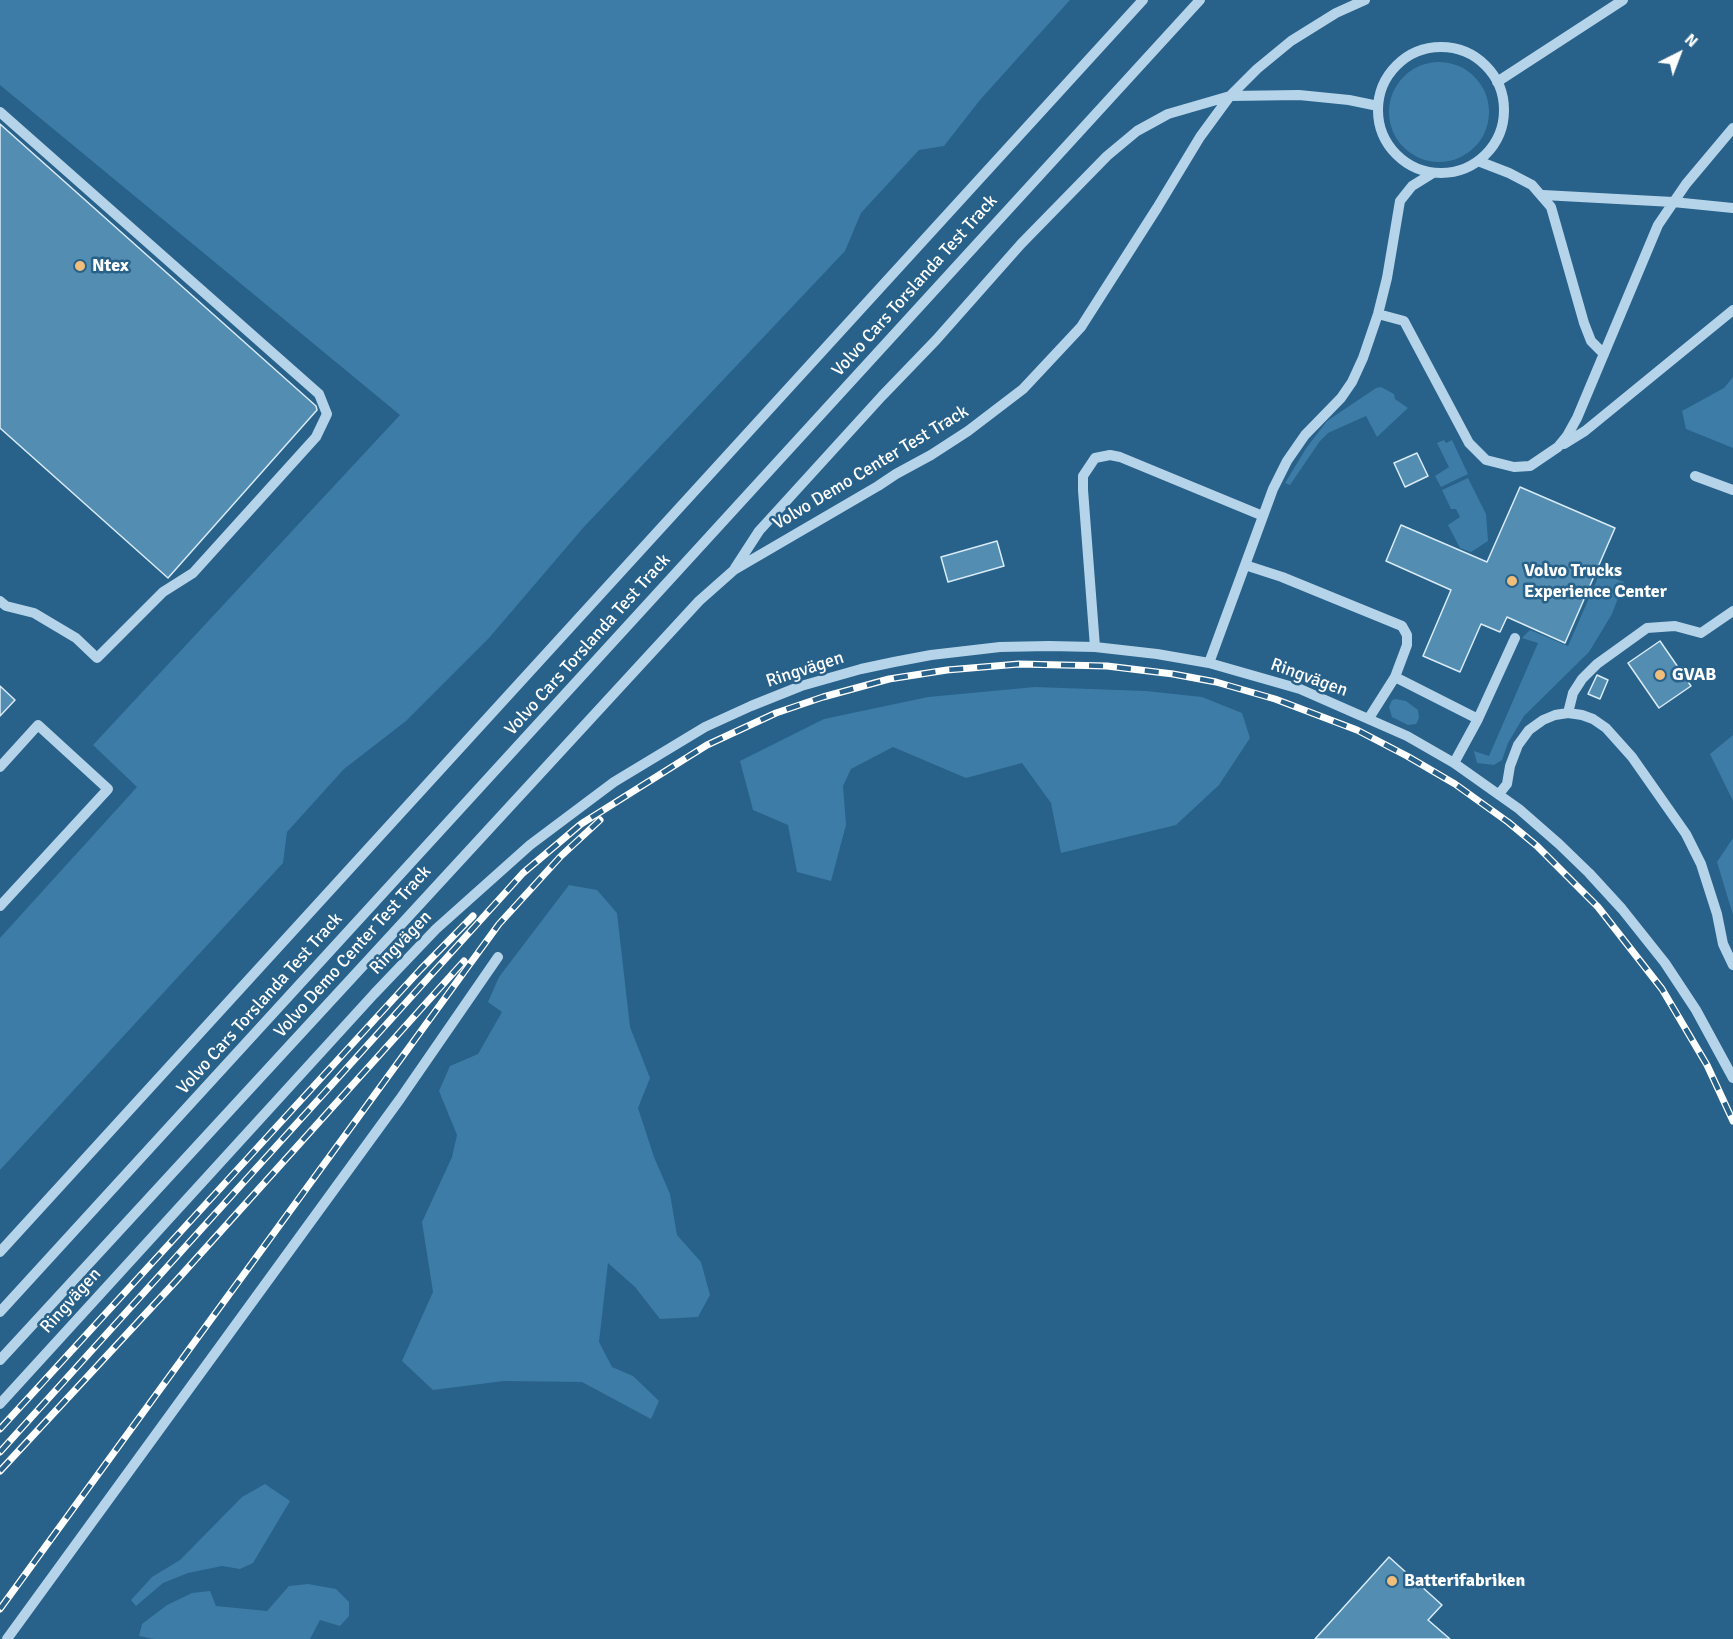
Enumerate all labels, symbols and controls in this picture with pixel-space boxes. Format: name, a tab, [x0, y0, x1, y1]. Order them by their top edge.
north arrow	[1649, 24, 1709, 84]
text: N	[1680, 29, 1702, 52]
street label: Volvo Cars Torslanda Test Track	[828, 191, 1002, 381]
place label: Ntex	[92, 255, 129, 277]
marker: Ntex	[73, 259, 87, 273]
street label: Volvo Demo Center Test Track	[769, 401, 973, 535]
street label: Volvo Cars Torslanda Test Track	[501, 550, 675, 740]
place label: Volvo Trucks Experience Center	[1524, 560, 1667, 602]
marker: Volvo Trucks Experience Center	[1505, 574, 1519, 588]
street label: Ringvägen	[763, 647, 847, 693]
street label: Ringvägen	[1267, 654, 1351, 702]
place label: GVAB	[1672, 664, 1716, 686]
marker: GVAB	[1653, 668, 1667, 682]
street label: Volvo Demo Center Test Track	[270, 861, 436, 1043]
street label: Ringvägen	[365, 907, 437, 979]
street label: Volvo Cars Torslanda Test Track	[173, 909, 347, 1099]
street label: Ringvägen	[36, 1264, 106, 1338]
place label: Batterifabriken	[1404, 1570, 1525, 1592]
marker: Batterifabriken	[1385, 1574, 1399, 1588]

